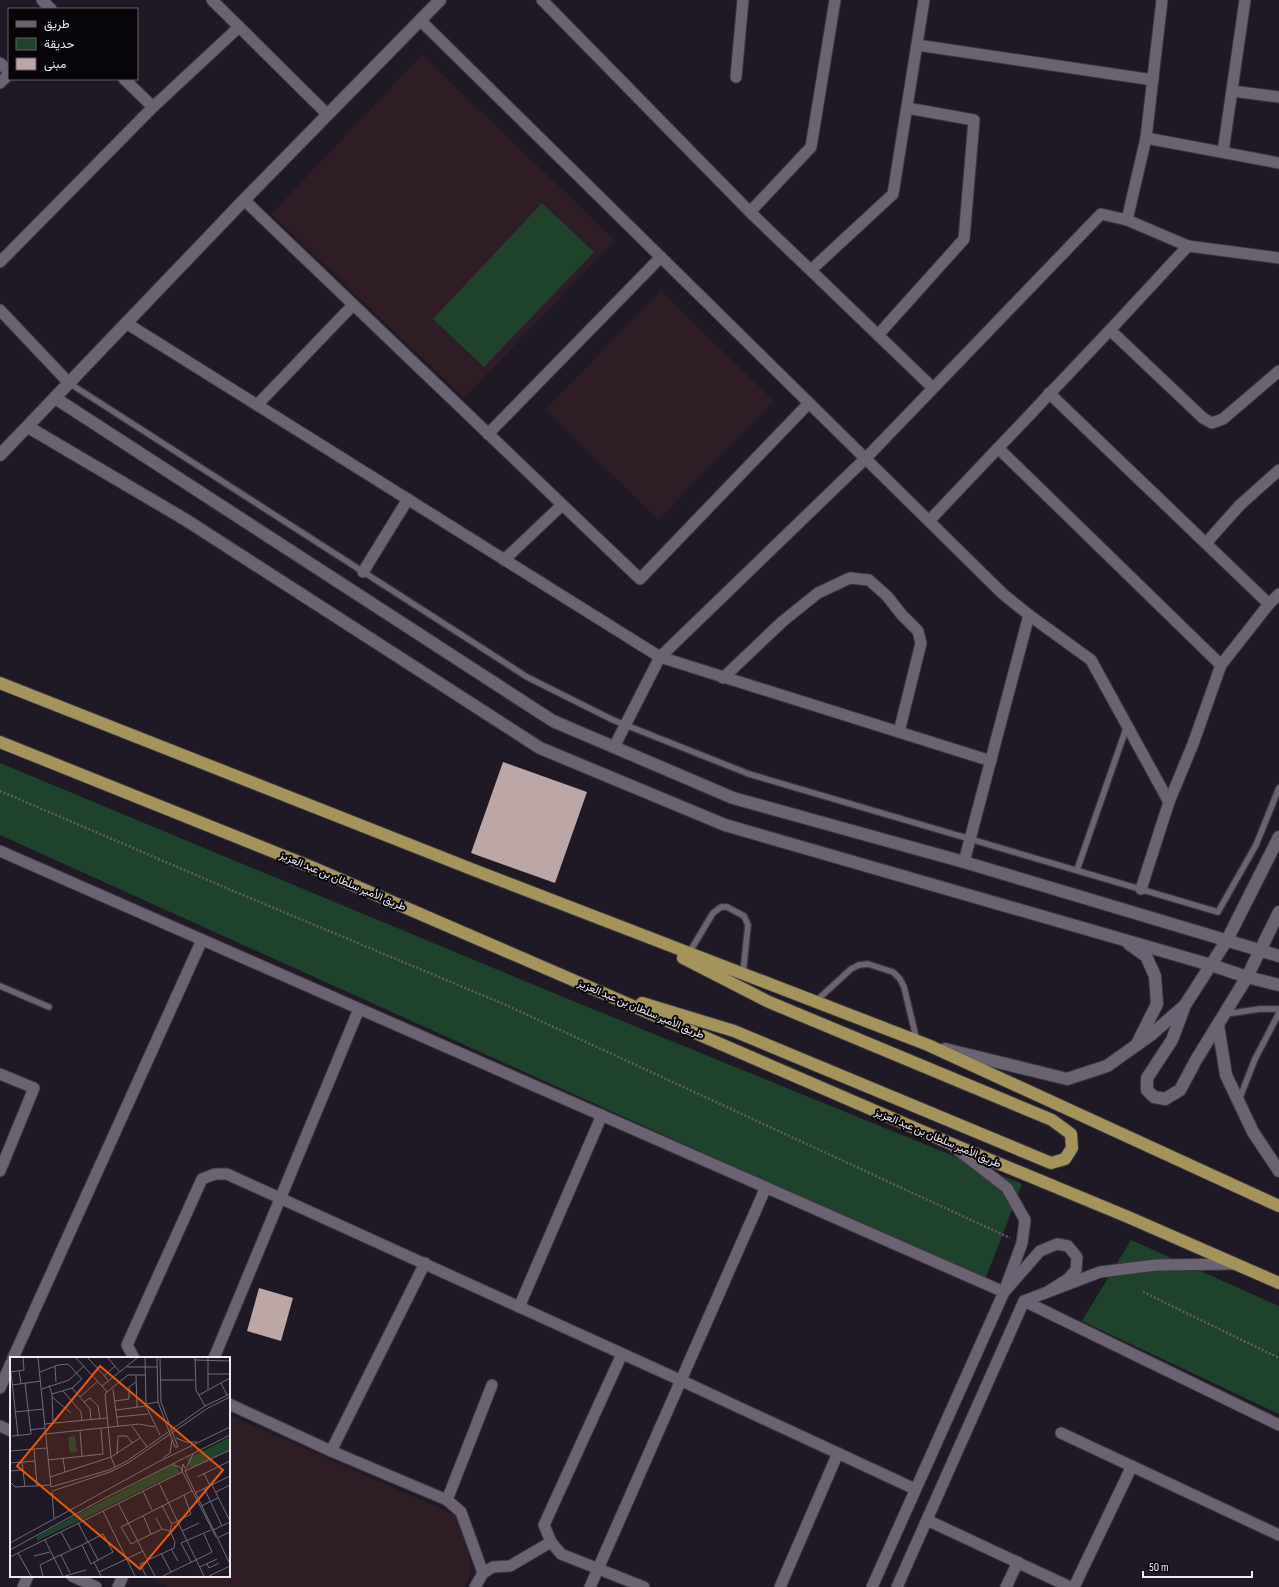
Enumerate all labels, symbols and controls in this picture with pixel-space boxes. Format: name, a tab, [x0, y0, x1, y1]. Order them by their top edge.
legend	[8, 8, 138, 80]
text: طريق	[44, 17, 70, 32]
text: حديقة	[44, 37, 74, 52]
text: مبنى	[44, 57, 66, 72]
street label: طريق الأمير سلطان بن عبد العزيز	[277, 848, 408, 914]
street label: طريق الأمير سلطان بن عبد العزيز	[575, 976, 706, 1042]
street label: طريق الأمير سلطان بن عبد العزيز	[872, 1105, 1003, 1171]
inset map	[10, 1357, 230, 1577]
scale bar	[1143, 1553, 1252, 1579]
text: 50 m	[1149, 1560, 1169, 1575]

